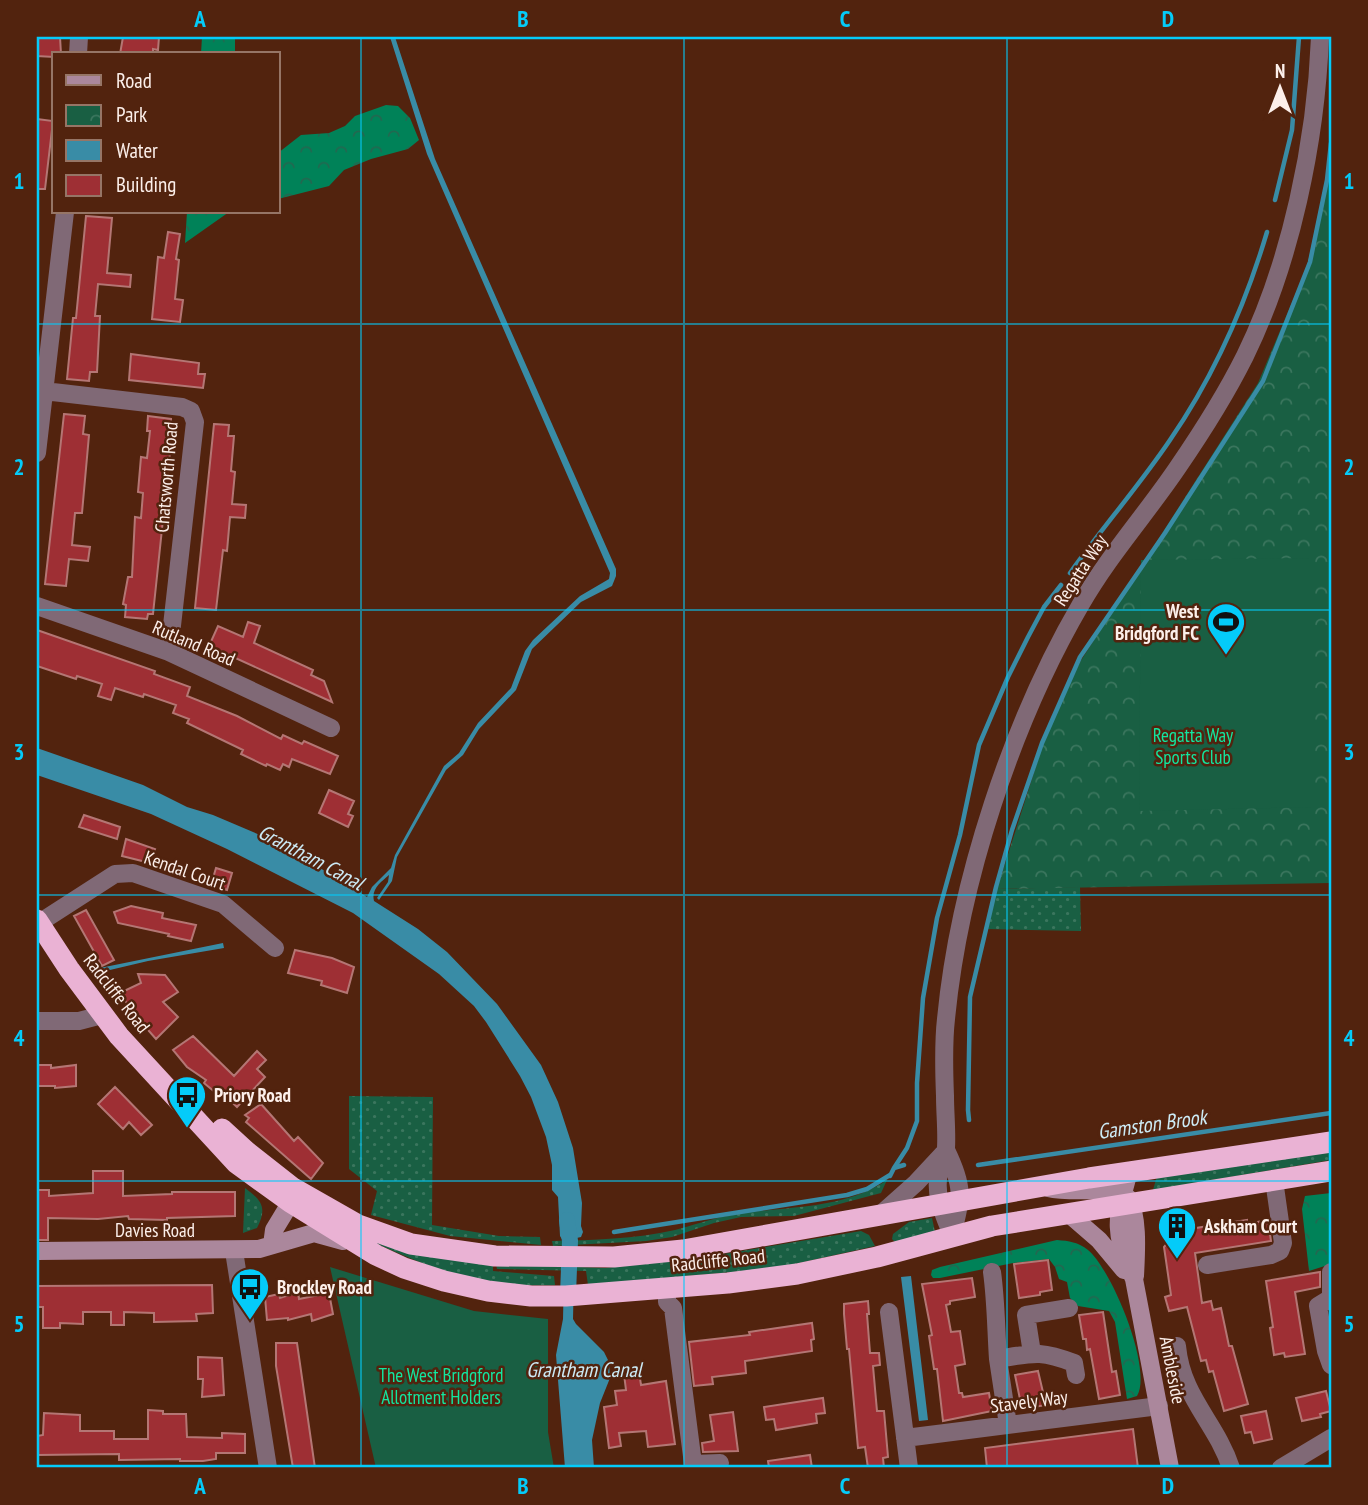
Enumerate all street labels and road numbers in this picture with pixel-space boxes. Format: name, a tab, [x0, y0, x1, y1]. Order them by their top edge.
street label: Chatsworth Road	[149, 421, 183, 533]
street label: Regatta Way	[1048, 529, 1112, 610]
street label: Rutland Road	[149, 615, 239, 671]
street label: Kendal Court	[141, 845, 230, 895]
street label: Radcliffe Road	[79, 949, 155, 1037]
street label: Davies Road	[115, 1218, 195, 1242]
street label: Radcliffe Road	[670, 1243, 766, 1277]
street label: Ambleside	[1155, 1334, 1191, 1406]
street label: Stavely Way	[989, 1384, 1070, 1418]

